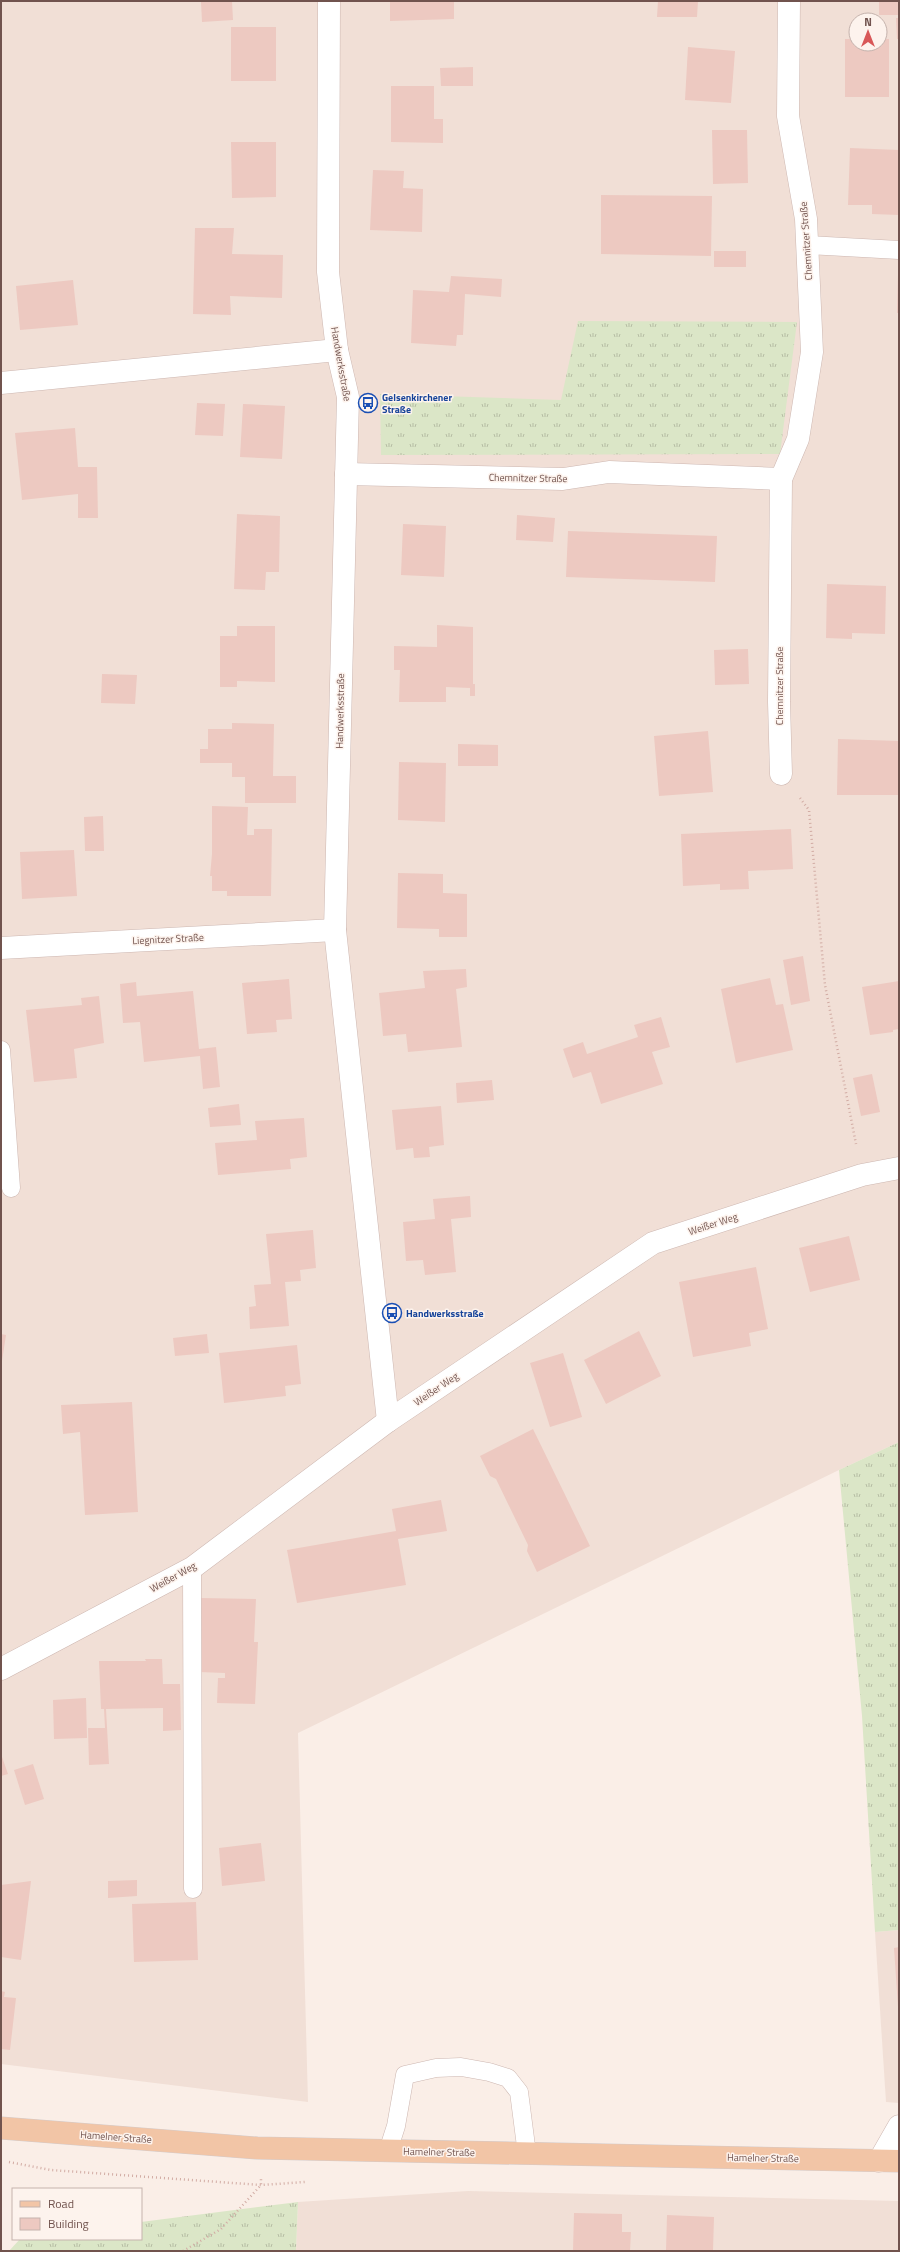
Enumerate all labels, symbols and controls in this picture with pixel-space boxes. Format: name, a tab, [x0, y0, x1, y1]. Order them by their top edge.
north arrow	[848, 12, 888, 52]
text: N	[864, 14, 872, 30]
street label: Chemnitzer Straße	[796, 201, 816, 281]
street label: Handwerksstraße	[327, 326, 355, 402]
place label: Gelsenkirchener Straße	[382, 390, 452, 417]
bus stop icon: Gelsenkirchener Straße	[357, 392, 379, 414]
street label: Chemnitzer Straße	[489, 470, 567, 486]
street label: Chemnitzer Straße	[772, 647, 787, 725]
street label: Handwerksstraße	[332, 673, 348, 749]
street label: Liegnitzer Straße	[132, 930, 204, 948]
street label: Weißer Weg	[686, 1209, 740, 1239]
bus stop icon: Handwerksstraße	[381, 1302, 403, 1324]
place label: Handwerksstraße	[406, 1306, 484, 1321]
street label: Weißer Weg	[411, 1368, 461, 1410]
street label: Weißer Weg	[147, 1558, 199, 1596]
street label: Hamelner Straße	[80, 2127, 152, 2147]
street label: Hamelner Straße	[403, 2144, 475, 2160]
street label: Hamelner Straße	[727, 2150, 799, 2166]
legend	[12, 2188, 142, 2240]
text: Road	[48, 2194, 74, 2213]
text: Building	[48, 2214, 89, 2233]

